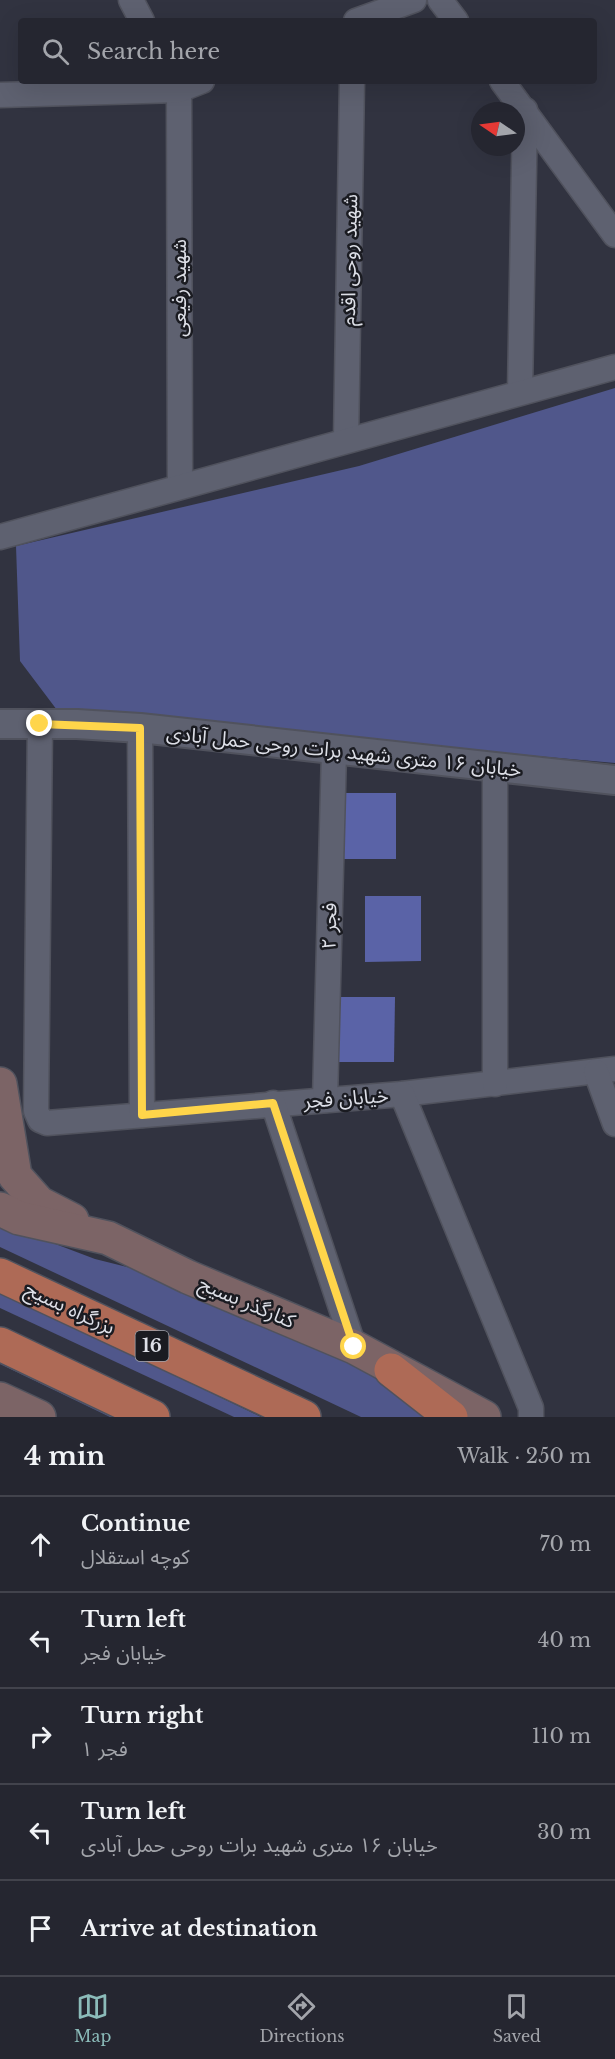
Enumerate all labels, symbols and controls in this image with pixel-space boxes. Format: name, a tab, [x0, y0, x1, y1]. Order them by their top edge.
search box	[18, 18, 597, 84]
icon: search	[39, 35, 72, 68]
text: Search here	[87, 38, 220, 65]
north arrow	[471, 102, 525, 156]
street label: شهید روحی اقدم	[336, 194, 365, 326]
street label: شهید رفیعی	[167, 239, 191, 337]
route end	[26, 710, 52, 736]
street label: خیابان ۱۶ متری شهید برات روحی حمل آبادی	[165, 720, 523, 782]
street label: فجر ۲	[317, 902, 341, 950]
street label: خیابان فجر	[302, 1083, 389, 1113]
street label: کنارگذر بسیج	[194, 1271, 299, 1336]
street label: بزرگراه بسیج	[20, 1277, 119, 1342]
road number: 16	[136, 1331, 168, 1361]
route start	[340, 1333, 366, 1359]
text: 4 min	[24, 1440, 105, 1472]
text: Walk · 250 m	[457, 1444, 591, 1468]
text: Continue	[81, 1510, 190, 1537]
icon: ahead	[24, 1528, 57, 1561]
text: 70 m	[539, 1532, 591, 1556]
text: کوچه استقلال	[81, 1545, 190, 1569]
text: Turn left	[81, 1606, 186, 1633]
icon: left	[24, 1624, 57, 1657]
text: 40 m	[538, 1628, 591, 1652]
text: خیابان فجر	[81, 1641, 166, 1665]
text: Turn right	[81, 1702, 203, 1729]
icon: right	[24, 1720, 57, 1753]
text: 110 m	[532, 1724, 591, 1748]
text: فجر ۱	[81, 1737, 128, 1761]
text: Turn left	[81, 1798, 186, 1825]
icon: left	[24, 1816, 57, 1849]
text: 30 m	[537, 1820, 591, 1844]
text: خیابان ۱۶ متری شهید برات روحی حمل آبادی	[81, 1833, 438, 1857]
icon: arrive	[24, 1912, 57, 1945]
text: Arrive at destination	[81, 1915, 318, 1942]
tab: Map	[74, 1990, 111, 2046]
tab: Directions	[259, 1990, 344, 2046]
tab: Saved	[493, 1990, 541, 2046]

